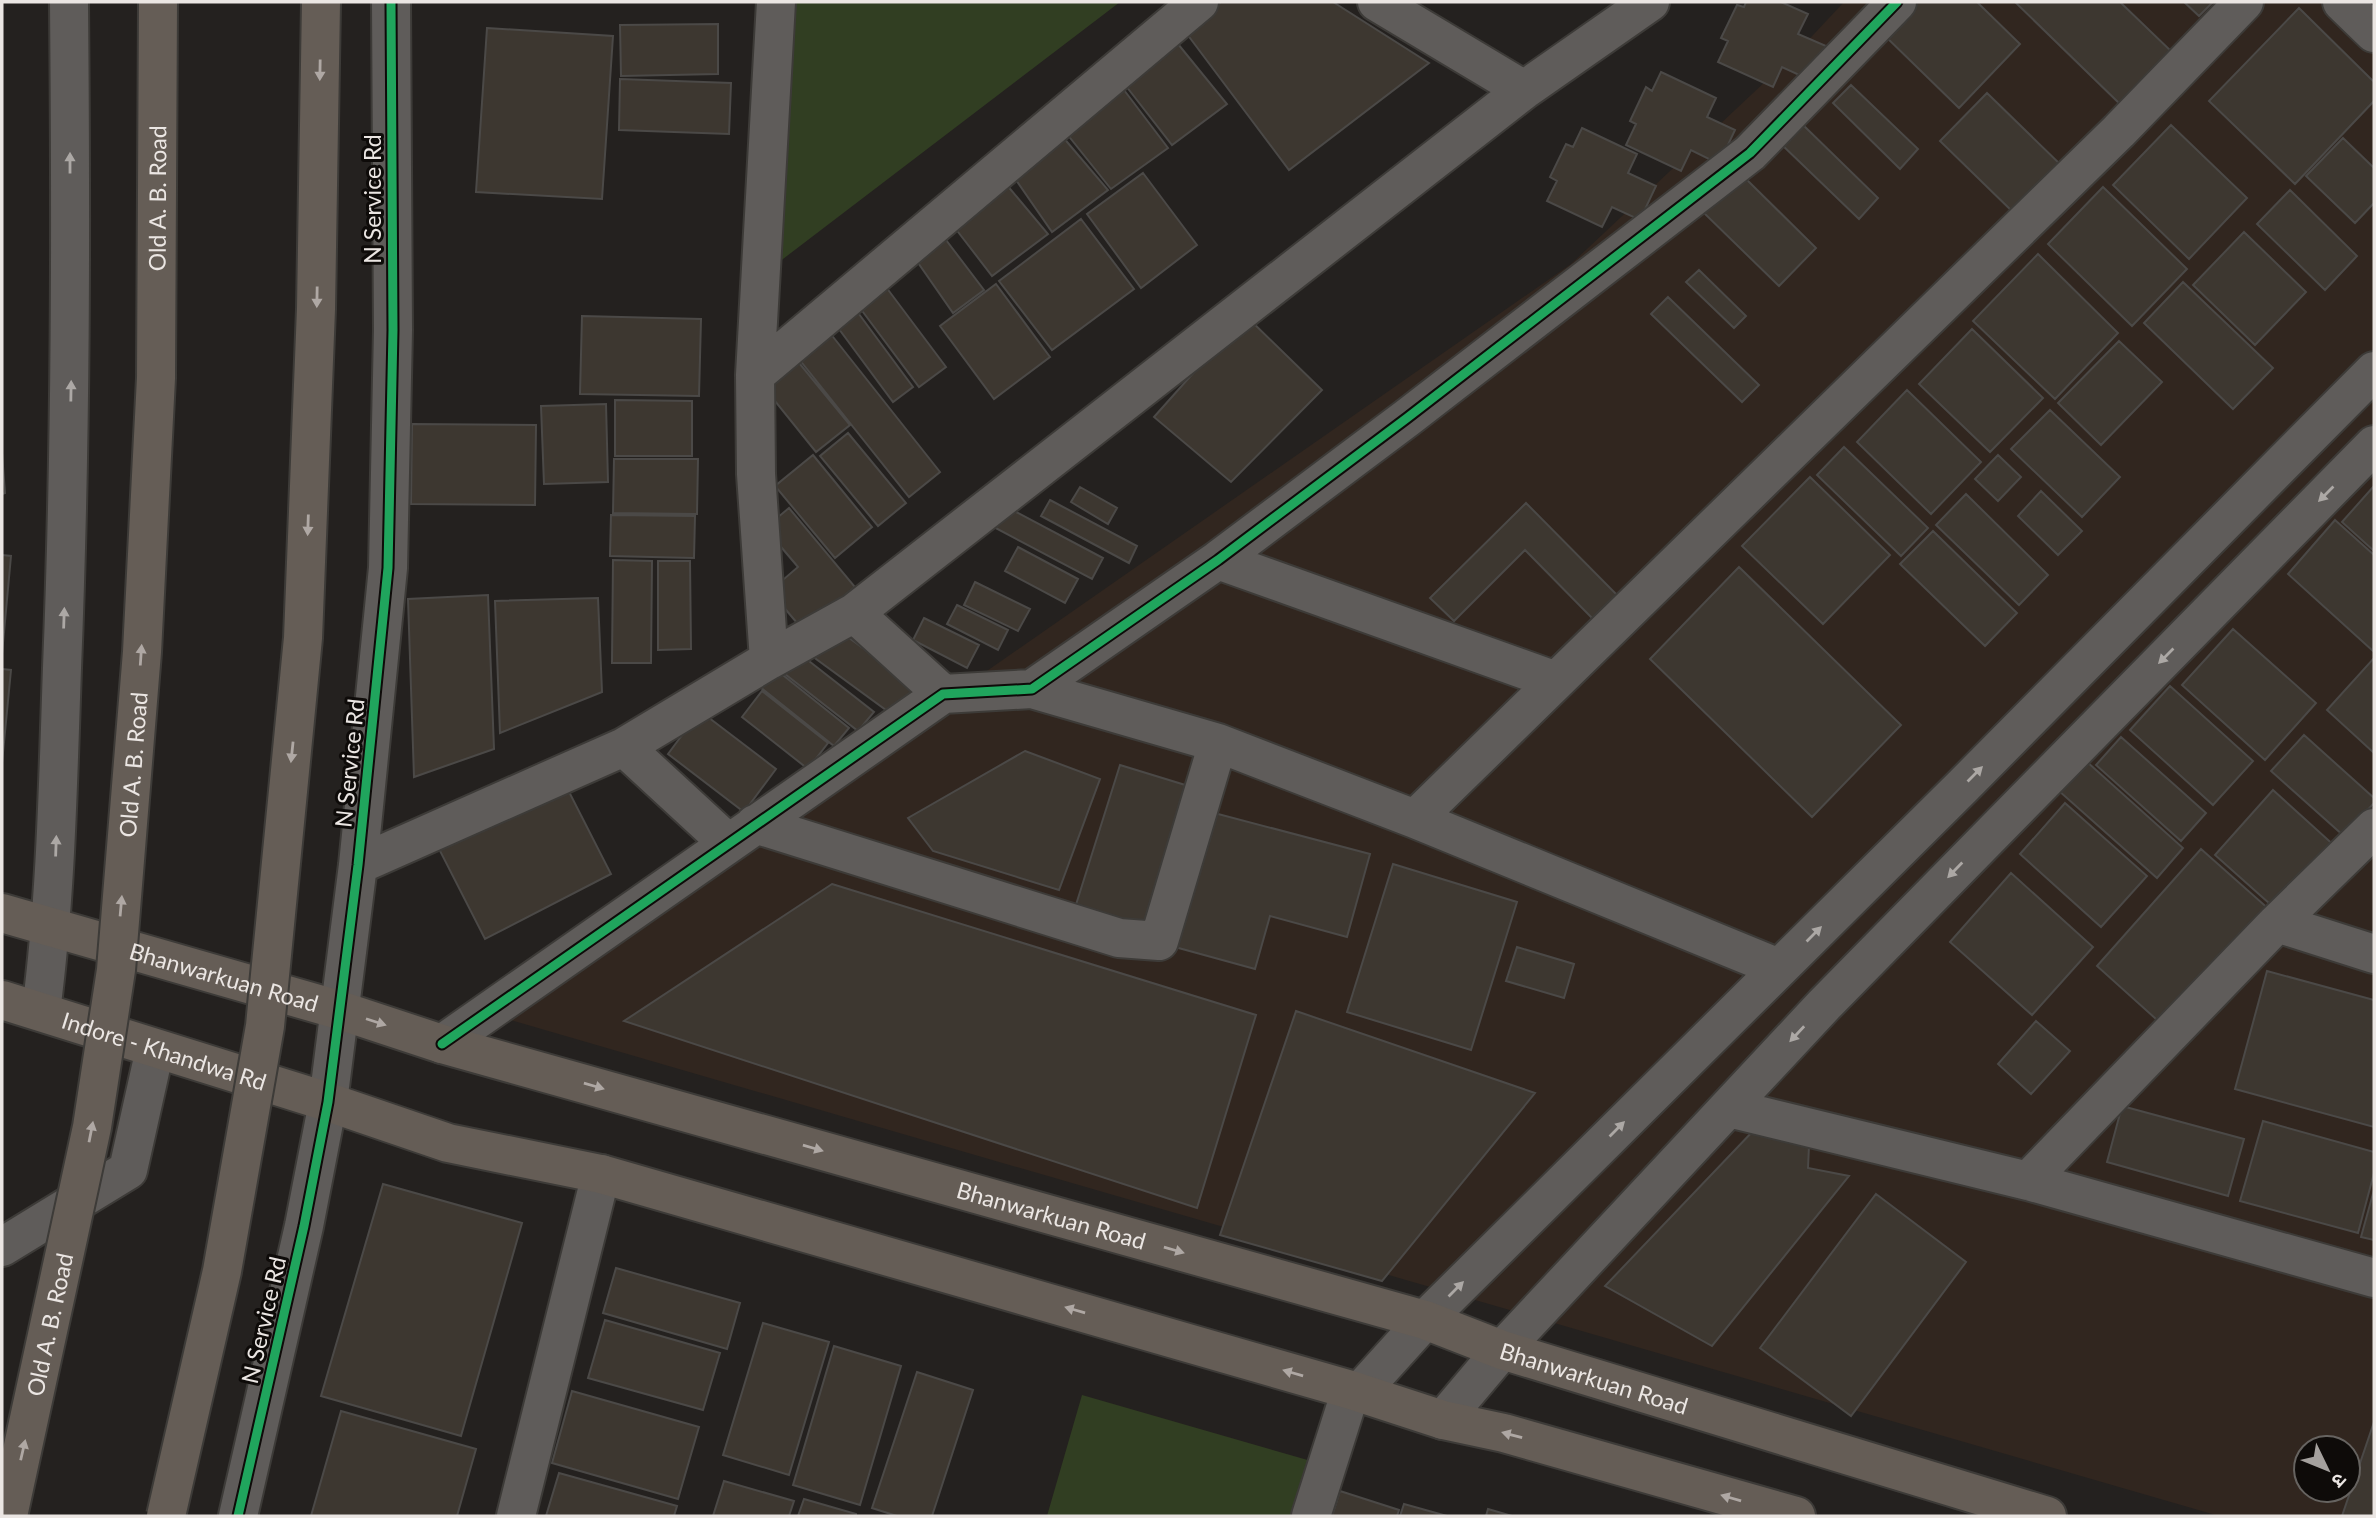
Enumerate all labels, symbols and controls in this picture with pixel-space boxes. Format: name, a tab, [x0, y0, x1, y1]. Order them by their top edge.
one-way arrow	[315, 59, 326, 81]
street label: Old A. B. Road	[143, 125, 171, 271]
street label: N Service Rd	[358, 134, 386, 264]
one-way arrow	[64, 152, 76, 174]
one-way arrow	[311, 287, 322, 309]
one-way arrow	[65, 380, 77, 402]
one-way arrow	[2319, 485, 2335, 502]
one-way arrow	[302, 514, 313, 536]
one-way arrow	[59, 607, 70, 629]
one-way arrow	[136, 644, 147, 666]
one-way arrow	[2158, 647, 2175, 664]
street label: Old A. B. Road	[113, 691, 153, 838]
street label: N Service Rd	[328, 697, 370, 829]
one-way arrow	[286, 741, 297, 763]
one-way arrow	[1967, 766, 1983, 783]
one-way arrow	[50, 834, 61, 856]
one-way arrow	[1948, 861, 1964, 878]
one-way arrow	[116, 895, 127, 917]
one-way arrow	[1805, 926, 1822, 943]
street label: Bhanwarkuan Road	[126, 936, 322, 1017]
street label: Indore - Khandwa Rd	[59, 1006, 270, 1096]
one-way arrow	[366, 1017, 387, 1028]
one-way arrow	[1790, 1025, 1806, 1042]
one-way arrow	[584, 1082, 605, 1092]
one-way arrow	[86, 1120, 97, 1142]
one-way arrow	[1608, 1121, 1625, 1137]
one-way arrow	[802, 1143, 824, 1154]
street label: Bhanwarkuan Road	[954, 1175, 1149, 1255]
one-way arrow	[1164, 1245, 1185, 1255]
street label: Old A. B. Road	[20, 1250, 78, 1399]
street label: N Service Rd	[235, 1254, 291, 1386]
one-way arrow	[1447, 1281, 1464, 1298]
one-way arrow	[1064, 1305, 1085, 1315]
street label: Bhanwarkuan Road	[1497, 1336, 1691, 1420]
one-way arrow	[1283, 1368, 1304, 1378]
one-way arrow	[1501, 1429, 1523, 1440]
north arrow	[2292, 1434, 2362, 1504]
one-way arrow	[17, 1439, 28, 1461]
text: उ	[2327, 1469, 2352, 1493]
one-way arrow	[1720, 1492, 1741, 1502]

